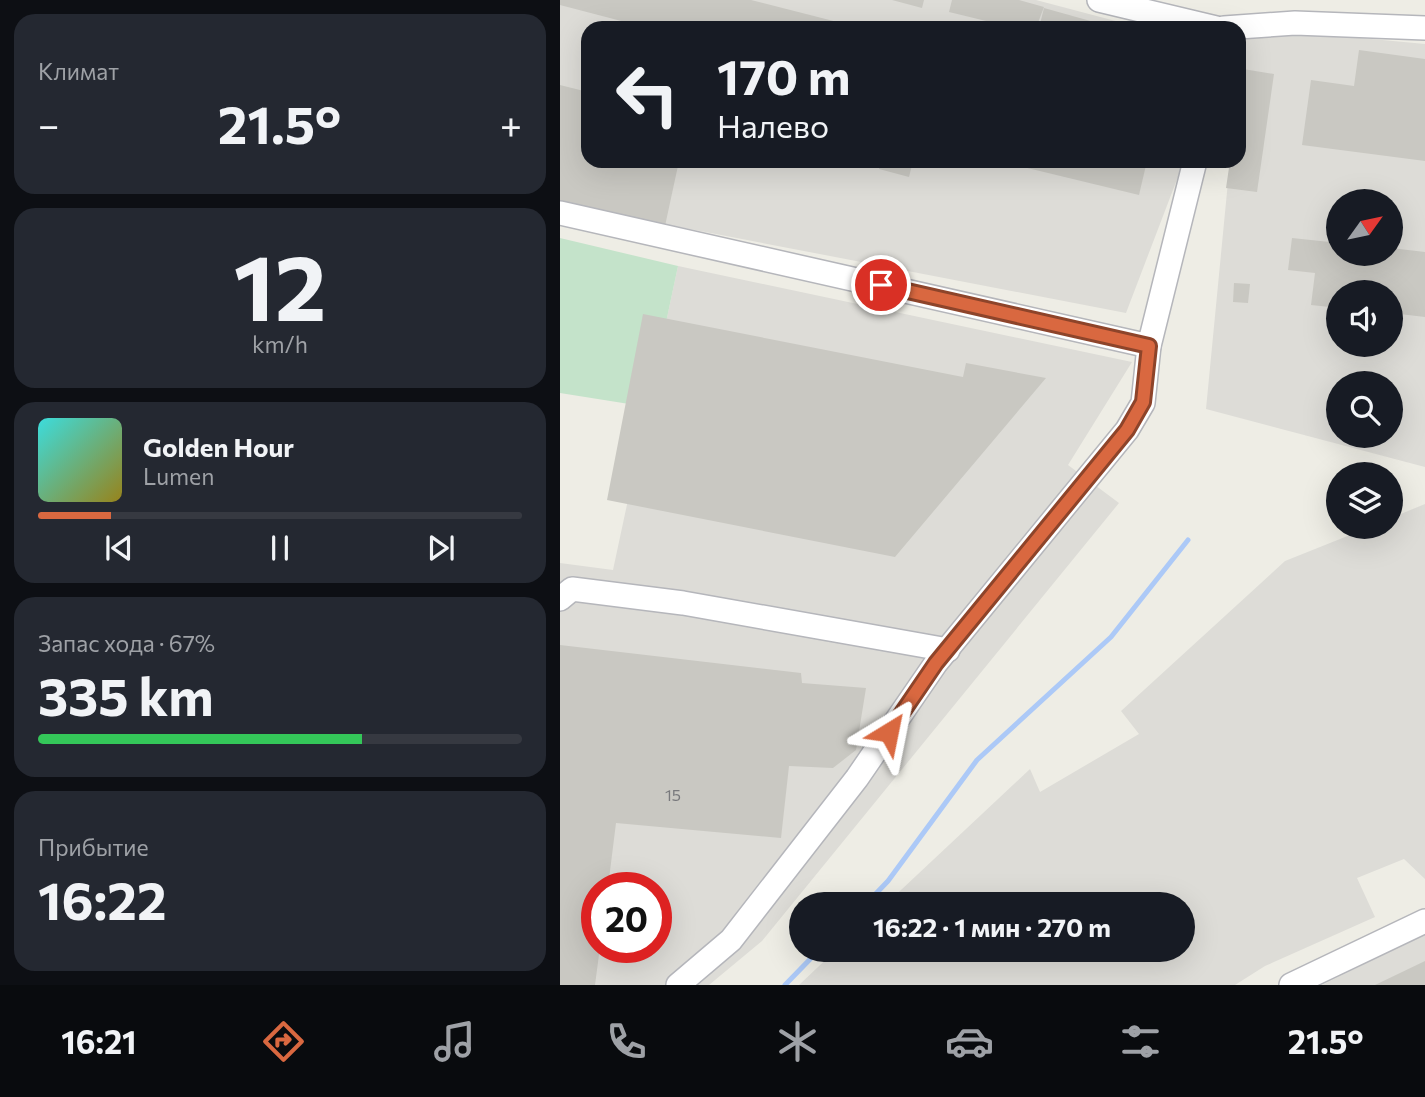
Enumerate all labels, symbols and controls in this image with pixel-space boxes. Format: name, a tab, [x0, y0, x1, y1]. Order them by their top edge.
text: 170 m	[717, 45, 850, 105]
icon: left	[602, 49, 693, 140]
text: Климат	[38, 57, 119, 85]
text: 21.5°	[218, 91, 341, 155]
text: −	[38, 100, 60, 147]
text: +	[500, 100, 522, 147]
text: Налево	[717, 105, 829, 145]
north arrow	[1326, 189, 1404, 266]
map controls	[1326, 189, 1403, 539]
text: 12	[234, 228, 326, 340]
pin	[851, 255, 911, 315]
icon: arrive	[862, 266, 900, 304]
button: sound	[1326, 280, 1403, 357]
text: km/h	[252, 330, 308, 358]
button: search	[1326, 371, 1403, 448]
text: Golden Hour	[143, 431, 294, 462]
text: Lumen	[143, 462, 214, 490]
button: layers	[1326, 462, 1403, 539]
icon: previous	[100, 529, 138, 567]
icon: pause	[261, 529, 299, 567]
icon: next	[422, 529, 460, 567]
text: Запас хода · 67%	[38, 629, 215, 657]
text: 335 km	[38, 663, 214, 727]
position arrow	[852, 695, 926, 769]
house number: 15	[665, 785, 681, 804]
text: Прибытие	[38, 833, 149, 861]
text: 16:22	[38, 867, 167, 931]
speed limit sign: 20	[581, 872, 672, 963]
text: 16:22 · 1 мин · 270 m	[873, 911, 1111, 942]
icon: directions	[259, 1017, 308, 1066]
icon: music	[430, 1017, 479, 1066]
icon: phone	[602, 1017, 651, 1066]
icon: climate	[773, 1017, 822, 1066]
icon: car	[945, 1017, 994, 1066]
icon: filters	[1116, 1017, 1165, 1066]
text: 16:21	[61, 1021, 137, 1061]
text: 21.5°	[1288, 1021, 1364, 1061]

